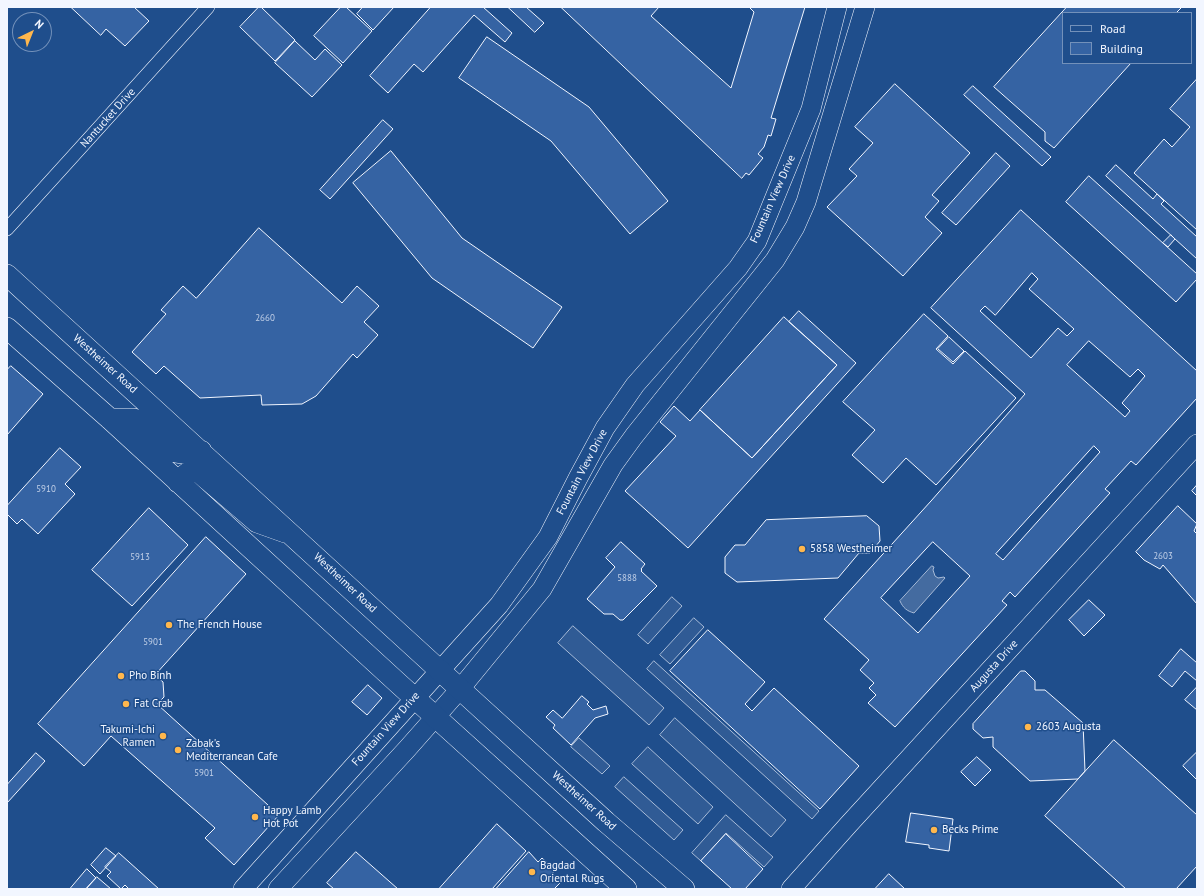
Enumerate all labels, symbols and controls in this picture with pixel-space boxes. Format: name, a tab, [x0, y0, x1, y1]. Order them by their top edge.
north arrow	[12, 12, 52, 52]
legend	[1062, 12, 1192, 64]
text: N	[32, 16, 47, 32]
text: Road	[1100, 21, 1125, 36]
text: Building	[1100, 41, 1143, 56]
street label: Nantucket Drive	[78, 86, 138, 150]
street label: Fountain View Drive	[748, 153, 798, 245]
house number: 2660	[255, 313, 275, 323]
street label: Westheimer Road	[70, 332, 140, 396]
street label: Fountain View Drive	[554, 427, 610, 517]
house number: 5910	[36, 484, 56, 494]
place label: 5858 Westheimer	[810, 542, 892, 556]
marker: 5858 Westheimer	[797, 544, 807, 554]
street label: Westheimer Road	[311, 550, 379, 616]
house number: 2603	[1153, 551, 1173, 561]
house number: 5913	[130, 552, 150, 562]
house number: 5888	[617, 573, 637, 583]
place label: The French House	[177, 618, 262, 632]
marker: The French House	[164, 620, 174, 630]
house number: 5901	[143, 637, 163, 647]
street label: Augusta Drive	[967, 637, 1021, 695]
place label: Pho Binh	[129, 669, 171, 683]
marker: Pho Binh	[116, 671, 126, 681]
street label: Fountain View Drive	[349, 689, 423, 769]
place label: Fat Crab	[134, 697, 173, 711]
marker: Fat Crab	[121, 699, 131, 709]
place label: 2603 Augusta	[1036, 720, 1101, 734]
marker: 2603 Augusta	[1023, 722, 1033, 732]
place label: Takumi-Ichi Ramen	[100, 723, 155, 749]
marker: Takumi-Ichi Ramen	[158, 731, 168, 741]
place label: Zabak's Mediterranean Cafe	[186, 737, 278, 763]
marker: Zabak's Mediterranean Cafe	[173, 745, 183, 755]
house number: 5901	[194, 768, 214, 778]
street label: Westheimer Road	[549, 769, 619, 833]
place label: Happy Lamb Hot Pot	[263, 804, 321, 830]
marker: Happy Lamb Hot Pot	[250, 812, 260, 822]
place label: Becks Prime	[942, 823, 999, 837]
marker: Becks Prime	[929, 825, 939, 835]
place label: Bagdad Oriental Rugs	[540, 859, 604, 885]
marker: Bagdad Oriental Rugs	[527, 867, 537, 877]

